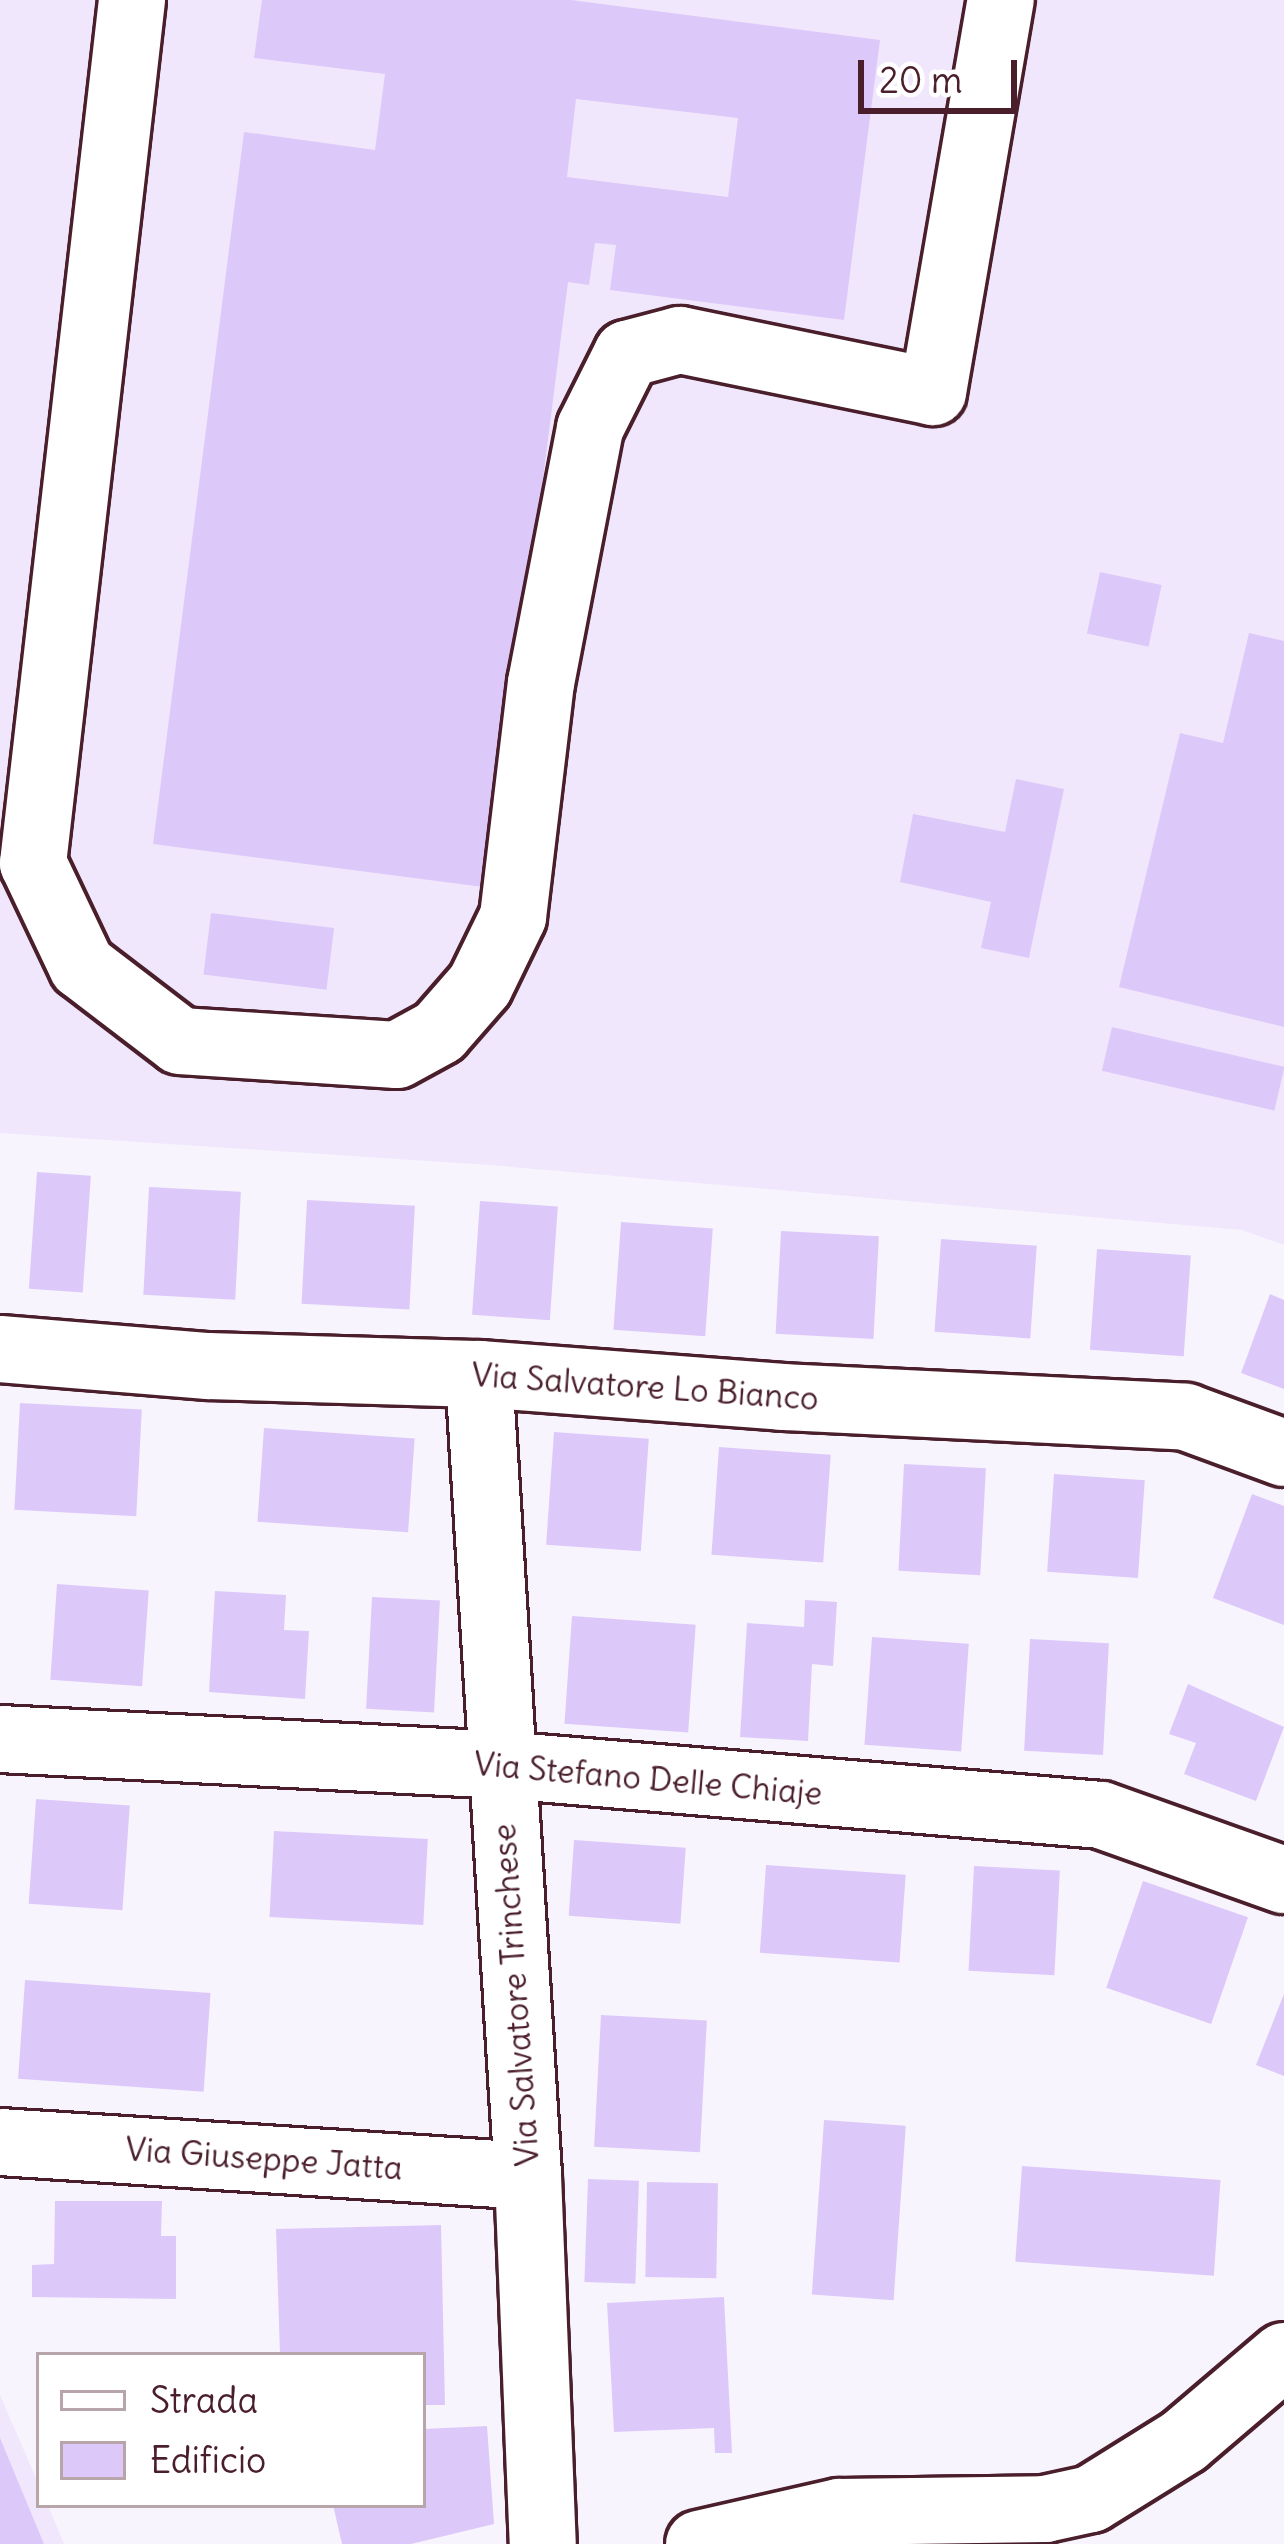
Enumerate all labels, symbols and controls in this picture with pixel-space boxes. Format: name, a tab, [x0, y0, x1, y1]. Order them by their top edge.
scale bar	[864, 36, 1023, 110]
text: 20 m	[879, 58, 963, 103]
street label: Via Salvatore Lo Bianco	[470, 1355, 820, 1419]
street label: Via Stefano Delle Chiaje	[472, 1744, 824, 1814]
street label: Via Salvatore Trinchese	[484, 1822, 548, 2168]
street label: Via Giuseppe Jatta	[124, 2130, 404, 2188]
legend	[36, 2352, 426, 2508]
text: Strada	[150, 2378, 258, 2423]
text: Edificio	[150, 2438, 266, 2483]

